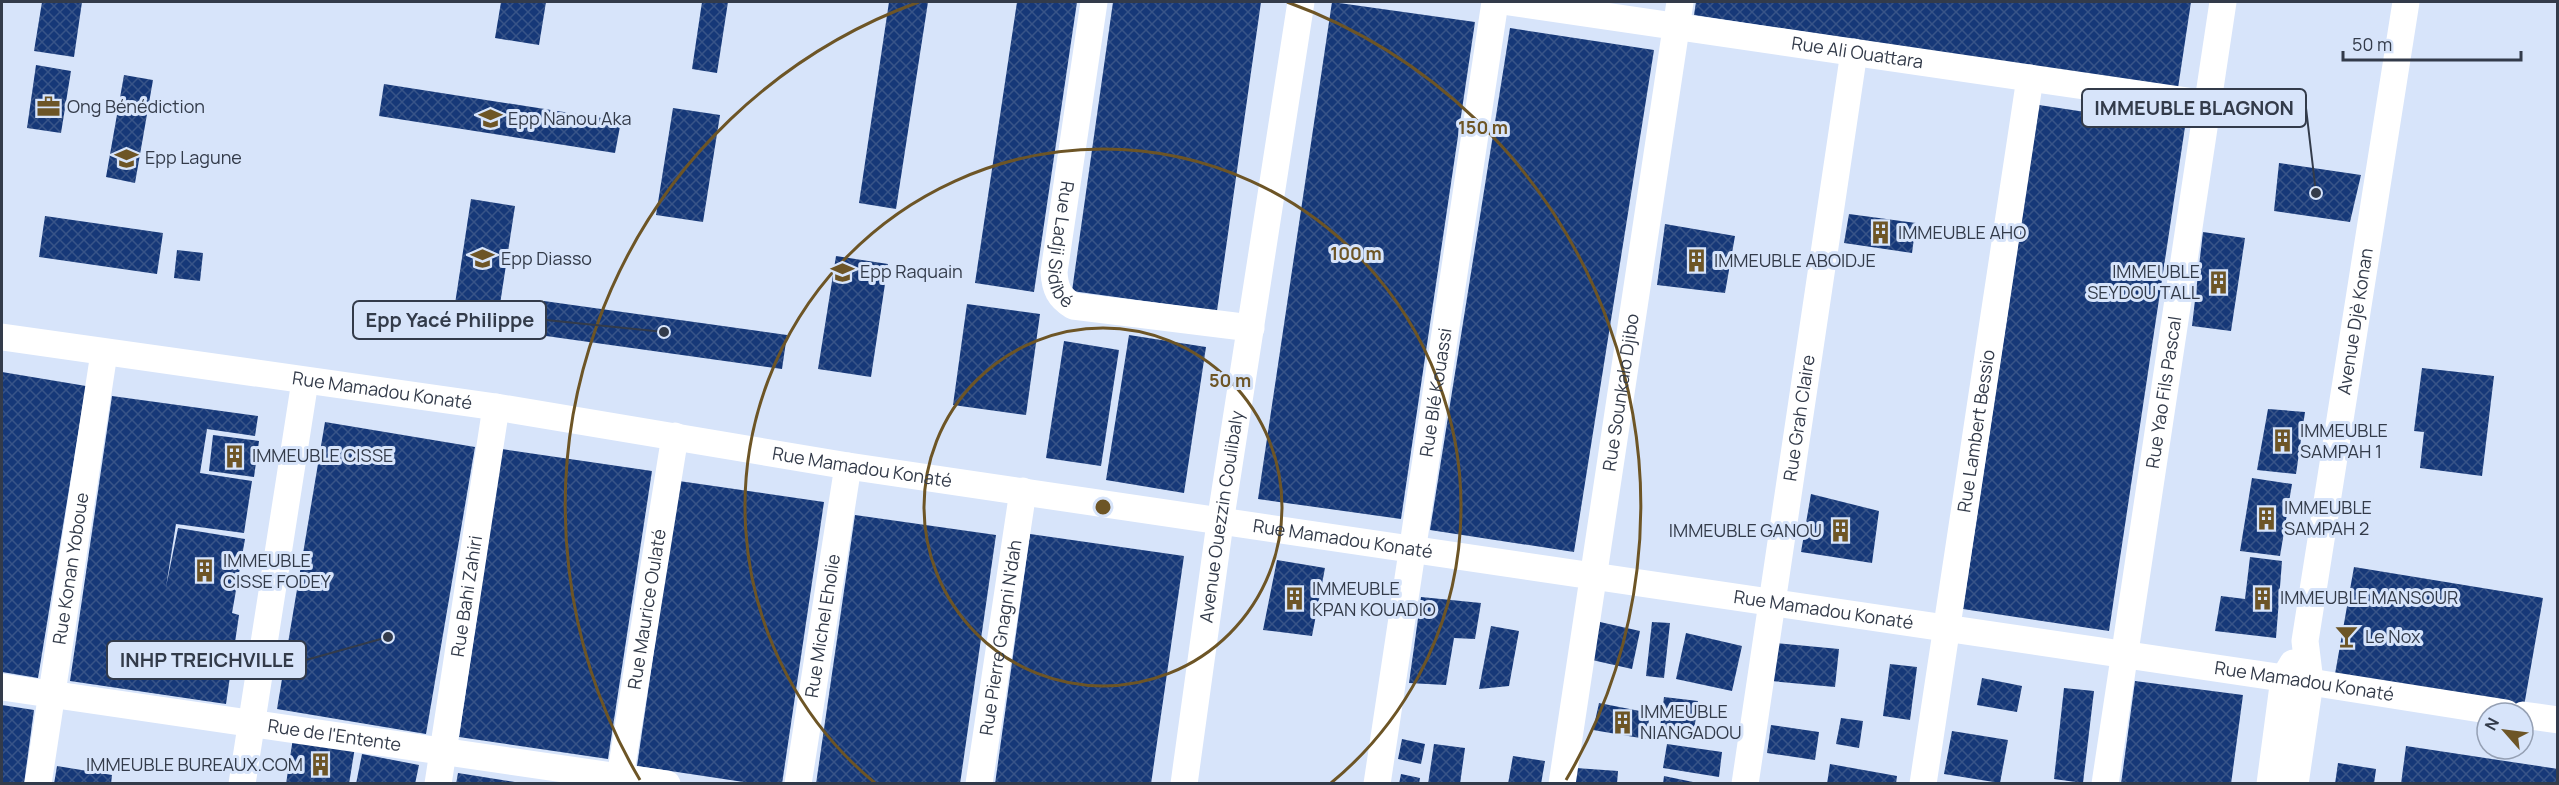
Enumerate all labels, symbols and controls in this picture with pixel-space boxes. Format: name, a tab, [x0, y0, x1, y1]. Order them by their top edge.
scale bar	[2343, 24, 2522, 62]
street label: Rue Ali Ouattara	[1790, 30, 1925, 73]
text: 50 m	[2352, 32, 2392, 56]
callout: IMMEUBLE BLAGNON	[2082, 89, 2306, 127]
office icon: Ong Bénédiction	[36, 94, 62, 120]
place label: Ong Bénédiction	[67, 94, 205, 118]
text: IMMEUBLE BLAGNON	[2094, 94, 2294, 121]
school or university icon: Epp Nanou Aka	[477, 106, 503, 132]
place label: Epp Nanou Aka	[508, 106, 631, 130]
text: 150 m	[1458, 115, 1508, 139]
school or university icon: Epp Lagune	[114, 145, 140, 171]
place label: Epp Lagune	[145, 145, 242, 169]
street label: Rue Ladji Sidibé	[1043, 180, 1080, 313]
building icon: IMMEUBLE AHO	[1867, 220, 1893, 246]
place label: IMMEUBLE AHO	[1898, 220, 2026, 244]
text: 100 m	[1330, 241, 1382, 265]
school or university icon: Epp Diasso	[470, 246, 496, 272]
place label: Epp Diasso	[501, 246, 592, 270]
street label: Avenue Djè Konan	[2331, 246, 2378, 396]
building icon: IMMEUBLE ABOIDJE	[1683, 248, 1709, 274]
place label: IMMEUBLE ABOIDJE	[1714, 248, 1876, 272]
school or university icon: Epp Raquain	[829, 259, 855, 285]
place label: Epp Raquain	[860, 259, 963, 283]
place label: IMMEUBLE SEYDOU TALL	[2087, 259, 2200, 304]
building icon: IMMEUBLE SEYDOU TALL	[2205, 269, 2231, 295]
callout: Epp Yacé Philippe	[353, 301, 546, 339]
text: Epp Yacé Philippe	[366, 306, 534, 333]
street label: Rue Sounkalo Djibo	[1596, 312, 1644, 473]
street label: Rue Yao Fils Pascal	[2140, 315, 2186, 470]
street label: Rue Blé Kouassi	[1414, 326, 1457, 458]
street label: Rue Lambert Bessio	[1951, 348, 2000, 514]
street label: Rue Grah Claire	[1777, 353, 1820, 483]
street label: Rue Mamadou Konaté	[291, 365, 474, 414]
text: 50 m	[1209, 368, 1251, 392]
street label: Avenue Ouezzin Coulibaly	[1193, 408, 1248, 624]
place label: IMMEUBLE SAMPAH 1	[2300, 418, 2388, 463]
building icon: IMMEUBLE SAMPAH 1	[2269, 428, 2295, 454]
street label: Rue Mamadou Konaté	[771, 441, 954, 492]
building icon: IMMEUBLE CISSE	[221, 443, 247, 469]
place label: IMMEUBLE CISSE	[252, 443, 393, 467]
street label: Rue Konan Yoboue	[47, 491, 93, 646]
place label: IMMEUBLE SAMPAH 2	[2284, 495, 2372, 540]
centre of rings	[1093, 497, 1113, 517]
building icon: IMMEUBLE SAMPAH 2	[2253, 505, 2279, 531]
street label: Rue Mamadou Konaté	[1251, 513, 1434, 563]
place label: IMMEUBLE GANOU	[1669, 518, 1822, 542]
building icon: IMMEUBLE GANOU	[1827, 518, 1853, 544]
street label: Rue Maurice Oulaté	[621, 527, 671, 691]
street label: Rue Bahi Zahiri	[445, 534, 487, 658]
street label: Rue Pierre Gnagni N'dah	[973, 538, 1027, 737]
place label: IMMEUBLE CISSE FODEY	[223, 548, 332, 593]
street label: Rue Michel Eholie	[799, 552, 845, 699]
building icon: IMMEUBLE CISSE FODEY	[192, 558, 218, 584]
place label: IMMEUBLE KPAN KOUADIO	[1312, 576, 1436, 621]
street label: Rue Mamadou Konaté	[1732, 584, 1915, 634]
building icon: IMMEUBLE MANSOUR	[2249, 585, 2275, 611]
place label: IMMEUBLE MANSOUR	[2280, 585, 2458, 609]
building icon: IMMEUBLE KPAN KOUADIO	[1281, 586, 1307, 612]
bar icon: Le Nox	[2334, 624, 2360, 650]
place label: Le Nox	[2365, 624, 2421, 648]
callout: INHP TREICHVILLE	[107, 641, 306, 679]
text: INHP TREICHVILLE	[120, 646, 294, 673]
street label: Rue Mamadou Konaté	[2213, 655, 2396, 706]
place label: IMMEUBLE NIANGADOU	[1640, 699, 1742, 744]
north arrow	[2475, 701, 2535, 761]
building icon: IMMEUBLE NIANGADOU	[1609, 709, 1635, 735]
street label: Rue de l'Entente	[266, 713, 403, 756]
text: N	[2479, 714, 2504, 734]
place label: IMMEUBLE BUREAUX.COM	[86, 752, 303, 776]
building icon: IMMEUBLE BUREAUX.COM	[308, 752, 334, 778]

